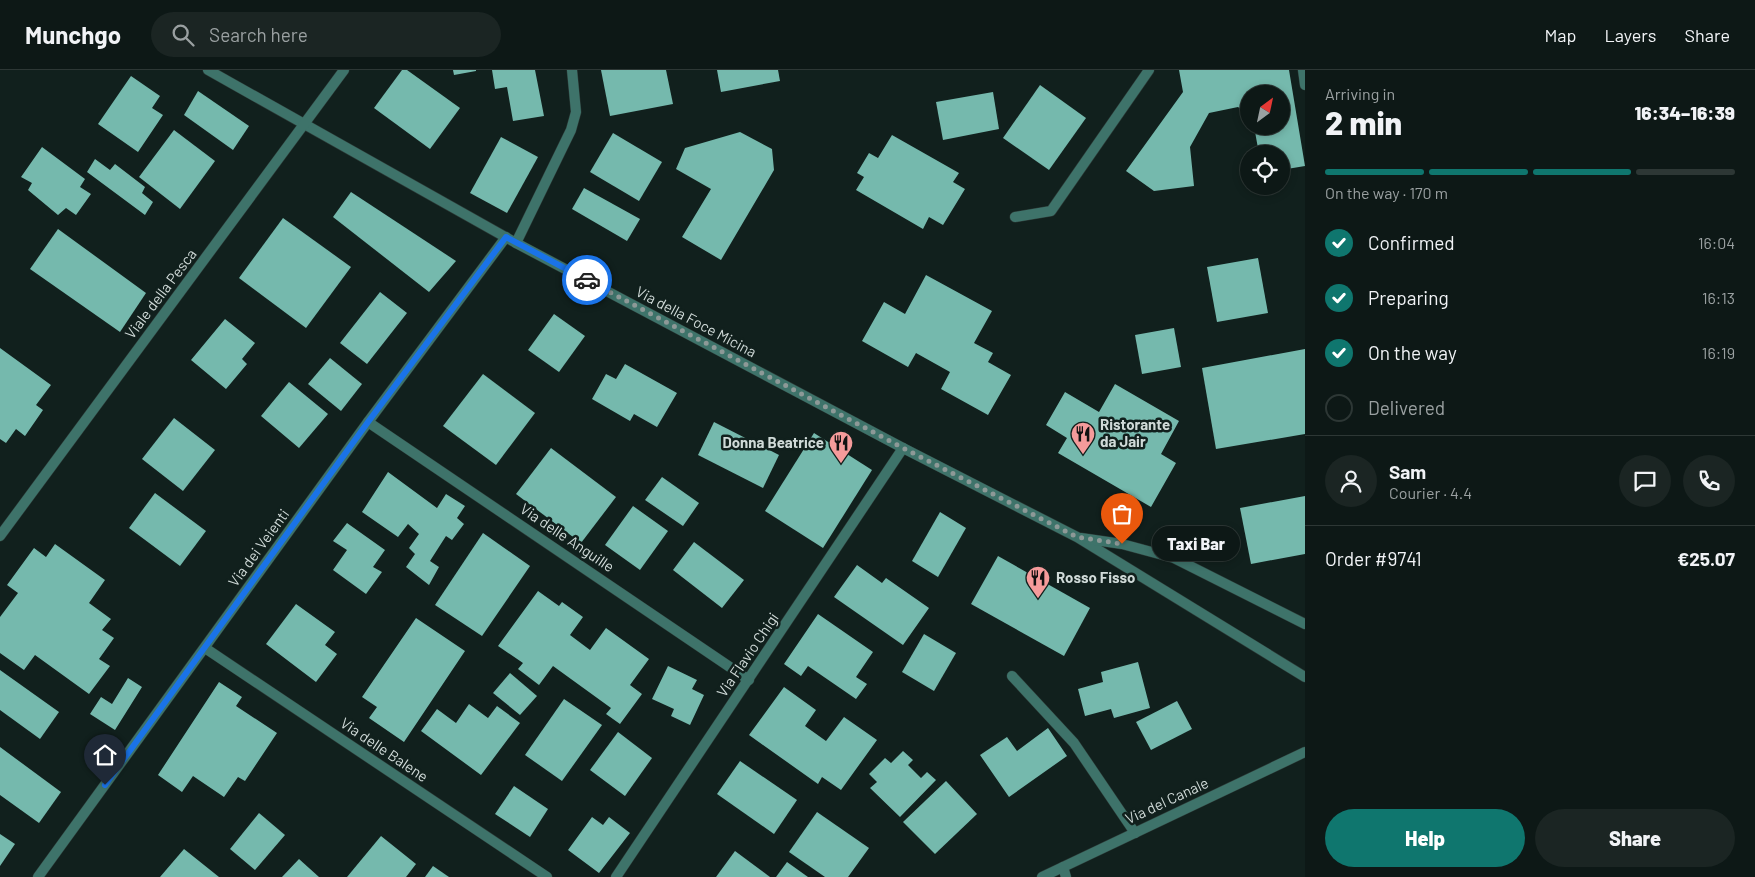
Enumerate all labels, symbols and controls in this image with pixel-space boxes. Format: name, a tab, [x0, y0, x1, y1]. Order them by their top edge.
search box	[151, 12, 501, 57]
text: Munchgo	[25, 20, 121, 49]
icon: search	[169, 21, 197, 49]
text: Search here	[209, 23, 308, 46]
text: Map	[1544, 24, 1576, 46]
text: Layers	[1604, 24, 1657, 46]
text: Share	[1685, 24, 1730, 46]
text: Arriving in	[1325, 84, 1395, 103]
north arrow	[1240, 85, 1290, 135]
map controls	[1240, 85, 1290, 195]
text: 16:34–16:39	[1635, 101, 1735, 124]
text: 2 min	[1325, 103, 1402, 141]
button: locate	[1240, 145, 1290, 195]
text: On the way · 170 m	[1325, 183, 1448, 202]
icon: check	[1325, 229, 1353, 257]
text: Confirmed	[1368, 231, 1455, 254]
text: 16:04	[1698, 233, 1735, 252]
street label: Viale della Pesca	[121, 245, 200, 342]
courier	[562, 255, 612, 305]
icon: car	[573, 266, 601, 294]
street label: Via della Foce Micina	[633, 282, 760, 360]
icon: check	[1325, 284, 1353, 312]
text: Preparing	[1368, 286, 1449, 309]
text: 16:13	[1702, 288, 1735, 307]
icon: check	[1325, 339, 1353, 367]
text: On the way	[1368, 341, 1457, 364]
text: 16:19	[1702, 343, 1735, 362]
text: Delivered	[1368, 396, 1445, 419]
place label: Ristorante da Jair	[1100, 415, 1170, 450]
restaurant icon: Ristorante da Jair	[1070, 421, 1096, 455]
restaurant icon: Donna Beatrice	[828, 430, 854, 464]
place label: Donna Beatrice	[722, 433, 824, 451]
button: person	[1325, 455, 1377, 507]
button: chat	[1619, 455, 1671, 507]
button: phone	[1683, 455, 1735, 507]
text: Sam	[1389, 460, 1426, 483]
text: Courier · 4.4	[1389, 483, 1472, 502]
pin	[1101, 493, 1143, 544]
street label: Via delle Anguille	[517, 499, 618, 575]
icon: bag	[1108, 500, 1136, 528]
street label: Via dei Veienti	[224, 505, 292, 590]
callout: Taxi Bar	[1152, 526, 1240, 562]
text: Taxi Bar	[1167, 534, 1225, 553]
text: Order #9741	[1325, 547, 1422, 570]
text: €25.07	[1677, 547, 1735, 570]
restaurant icon: Rosso Fisso	[1025, 565, 1051, 599]
place label: Rosso Fisso	[1056, 568, 1135, 586]
street label: Via Flavio Chigi	[712, 609, 782, 700]
street label: Via delle Balene	[337, 713, 432, 785]
pin	[84, 734, 126, 785]
icon: home	[91, 741, 119, 769]
street label: Via del Canale	[1122, 773, 1211, 827]
button: Help	[1325, 809, 1525, 867]
button: Share	[1535, 809, 1735, 867]

